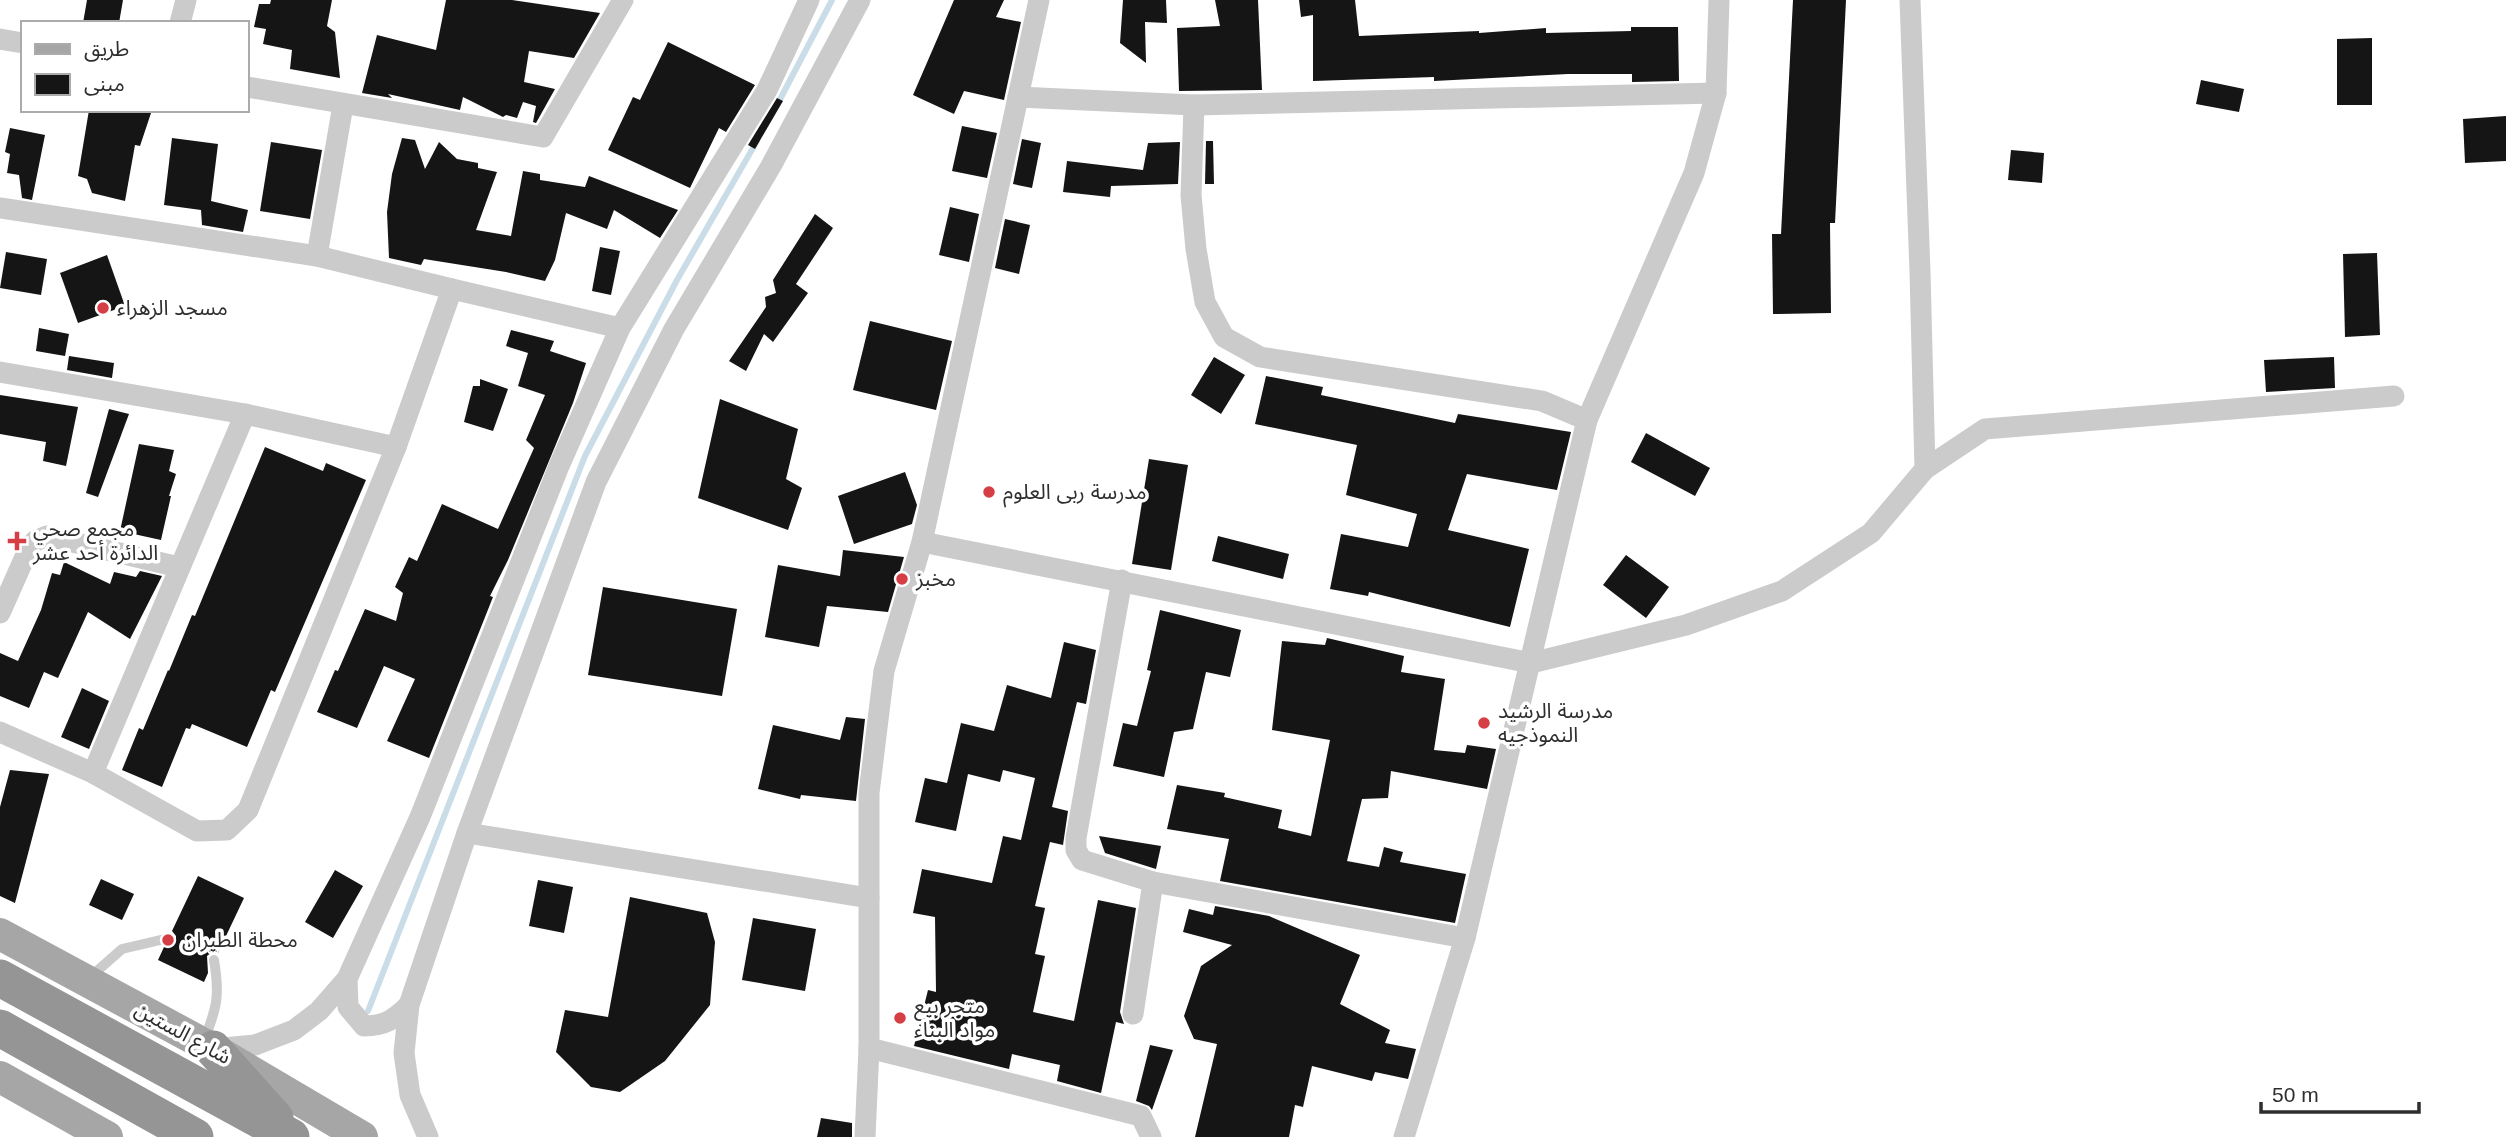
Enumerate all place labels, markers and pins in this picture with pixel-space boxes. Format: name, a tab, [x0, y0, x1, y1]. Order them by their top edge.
place label: مسجد الزهراء	[117, 296, 228, 320]
marker: مسجد الزهراء	[95, 300, 111, 316]
place label: مدرسة ربى العلوم	[1003, 480, 1147, 508]
marker: مدرسة ربى العلوم	[981, 484, 997, 500]
place label: مجمع صحي الدائرة أحد عشر	[32, 517, 158, 565]
marker: مجمع صحي الدائرة أحد عشر	[7, 531, 27, 551]
place label: مخبز	[915, 567, 956, 591]
marker: مخبز	[894, 571, 910, 587]
place label: مدرسة الرشيد النموذجيه	[1498, 699, 1613, 747]
marker: مدرسة الرشيد النموذجيه	[1476, 715, 1492, 731]
place label: محطة الطيران	[182, 928, 298, 952]
marker: محطة الطيران	[160, 932, 176, 948]
place label: متجر بيع مواد البناء	[914, 994, 995, 1042]
marker: متجر بيع مواد البناء	[892, 1010, 908, 1026]

